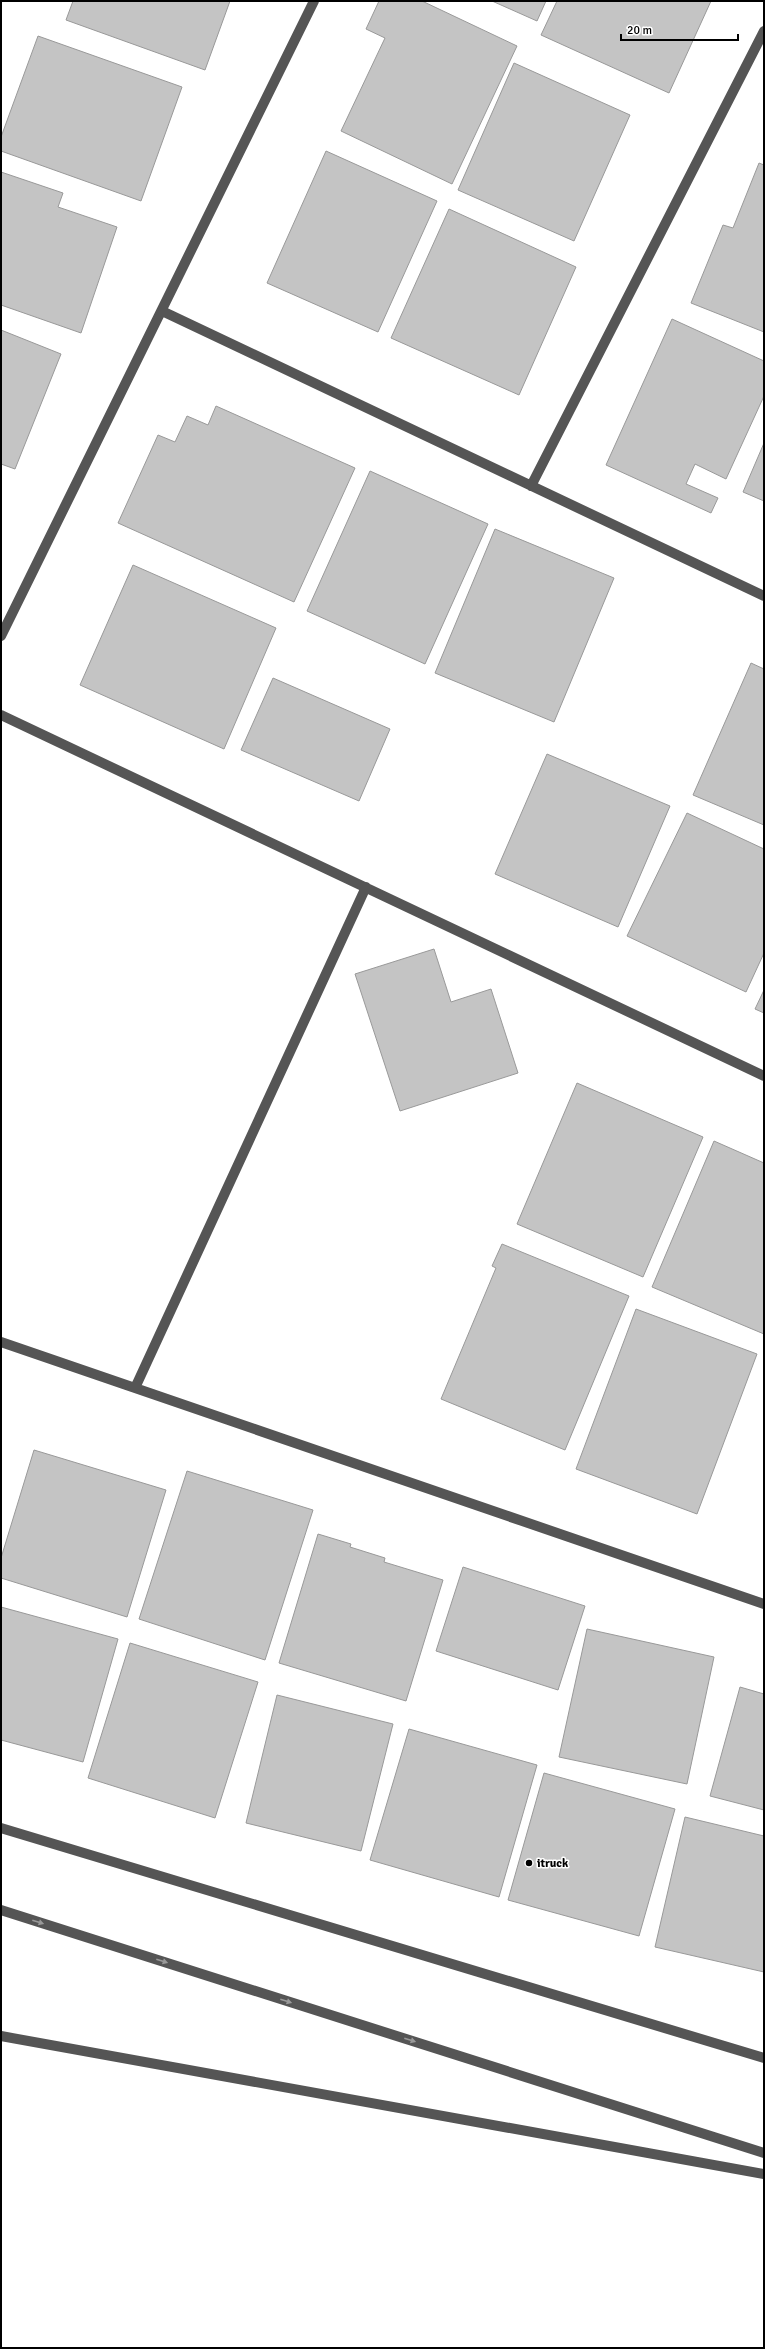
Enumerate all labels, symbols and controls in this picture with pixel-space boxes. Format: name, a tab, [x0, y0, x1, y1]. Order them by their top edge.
scale bar	[621, 16, 738, 42]
text: 20 m	[627, 23, 652, 38]
place label: itruck	[537, 1856, 569, 1871]
marker: itruck	[524, 1858, 534, 1868]
one-way arrow	[32, 1919, 44, 1925]
one-way arrow	[156, 1959, 168, 1965]
one-way arrow	[280, 1998, 292, 2004]
one-way arrow	[404, 2037, 416, 2043]

